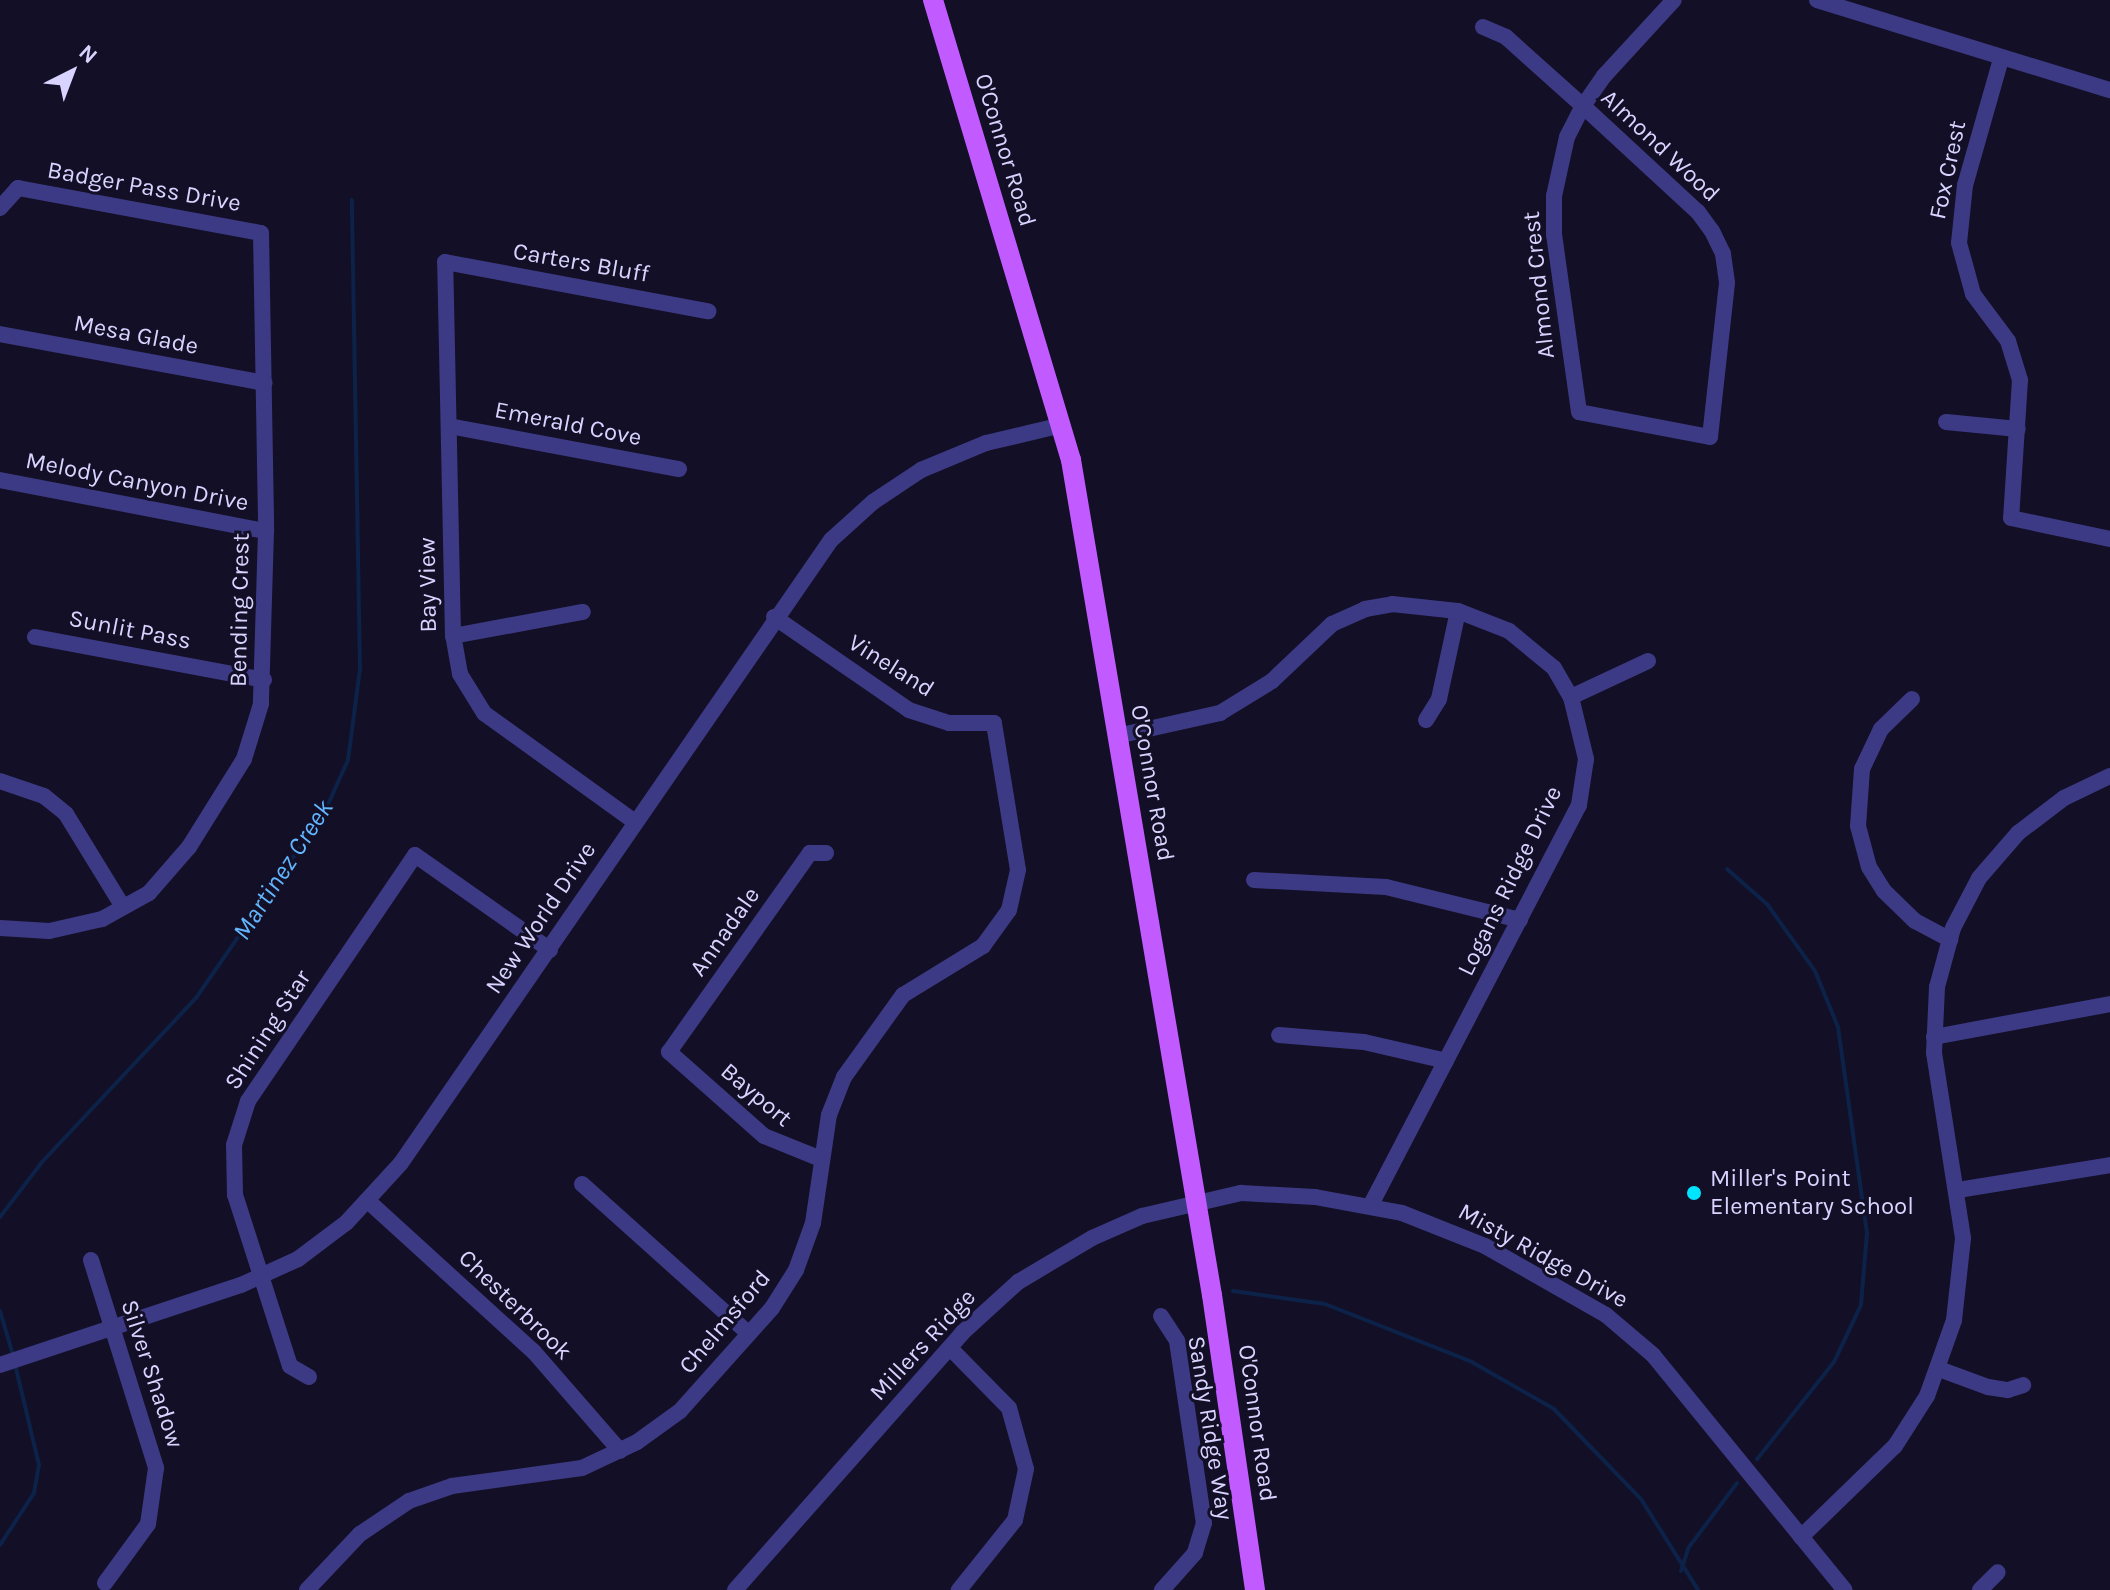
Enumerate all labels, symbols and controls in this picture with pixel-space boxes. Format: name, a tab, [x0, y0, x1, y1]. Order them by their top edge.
north arrow	[32, 32, 112, 112]
text: N	[73, 39, 103, 69]
street label: O'Connor Road	[968, 70, 1042, 230]
street label: Almond Wood	[1595, 84, 1725, 208]
street label: Fox Crest	[1923, 118, 1973, 222]
street label: Badger Pass Drive	[45, 156, 243, 218]
street label: Almond Crest	[1517, 210, 1561, 360]
street label: Carters Bluff	[511, 237, 651, 289]
street label: Mesa Glade	[71, 309, 201, 361]
street label: Emerald Cove	[492, 396, 644, 452]
street label: Melody Canyon Drive	[23, 446, 251, 518]
street label: Bending Crest	[224, 533, 256, 687]
street label: Bay View	[413, 537, 443, 633]
street label: Sunlit Pass	[66, 604, 194, 656]
street label: Vineland	[843, 628, 939, 704]
street label: O'Connor Road	[1124, 703, 1180, 863]
street label: Logans Ridge Drive	[1452, 781, 1568, 981]
water label: Martinez Creek	[226, 794, 340, 946]
street label: New World Drive	[480, 837, 602, 999]
street label: Annadale	[684, 882, 766, 982]
street label: Shining Star	[219, 965, 317, 1095]
street label: Bayport	[715, 1057, 797, 1133]
place label: Miller's Point Elementary School	[1710, 1165, 1914, 1221]
marker: Miller's Point Elementary School	[1685, 1184, 1703, 1202]
street label: Misty Ridge Drive	[1453, 1197, 1633, 1315]
street label: Chesterbrook	[452, 1244, 578, 1366]
street label: Chelmsford	[673, 1264, 777, 1380]
street label: Millers Ridge	[864, 1283, 982, 1407]
street label: Silver Shadow	[114, 1296, 190, 1452]
street label: Sandy Ridge Way	[1181, 1334, 1239, 1522]
street label: O'Connor Road	[1232, 1343, 1282, 1503]

